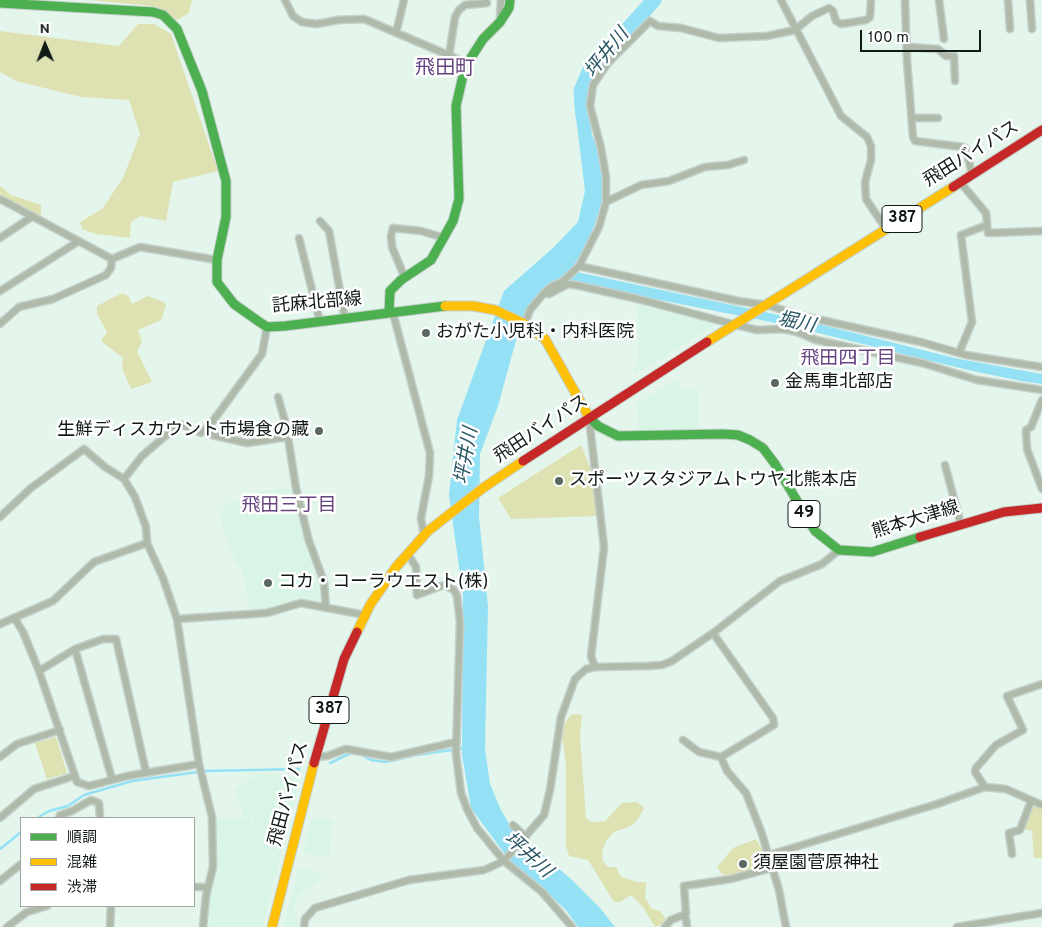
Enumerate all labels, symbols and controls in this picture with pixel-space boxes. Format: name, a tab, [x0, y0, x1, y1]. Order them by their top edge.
north arrow	[20, 20, 70, 70]
scale bar	[862, 20, 983, 52]
text: N	[40, 21, 50, 38]
water label: 坪井川	[581, 25, 635, 83]
text: 100 m	[868, 29, 909, 48]
district label: 飛田町	[415, 58, 475, 82]
street label: 飛田バイパス	[920, 117, 1024, 193]
road number: 387	[882, 205, 922, 232]
street label: 託麻北部線	[271, 289, 363, 319]
water label: 堀川	[775, 309, 817, 339]
place label: おがた小児科・内科医院	[436, 322, 634, 344]
marker: おがた小児科・内科医院	[420, 327, 432, 339]
district label: 飛田四丁目	[801, 349, 895, 371]
place label: 金馬車北部店	[785, 372, 893, 394]
marker: 金馬車北部店	[769, 377, 781, 389]
street label: 飛田バイパス	[491, 392, 593, 468]
place label: 生鮮ディスカウント市場食の藏	[57, 420, 309, 442]
marker: 生鮮ディスカウント市場食の藏	[313, 425, 325, 437]
water label: 坪井川	[452, 426, 484, 486]
place label: スポーツスタジアムトウヤ北熊本店	[569, 470, 857, 492]
marker: スポーツスタジアムトウヤ北熊本店	[553, 475, 565, 487]
district label: 飛田三丁目	[242, 496, 336, 518]
street label: 熊本大津線	[870, 498, 962, 544]
road number: 49	[788, 500, 820, 528]
place label: コカ・コーラウエスト(株)	[278, 572, 488, 594]
marker: コカ・コーラウエスト(株)	[262, 577, 274, 589]
road number: 387	[309, 696, 349, 724]
street label: 飛田バイパス	[266, 739, 314, 849]
legend	[20, 817, 195, 907]
water label: 坪井川	[498, 828, 556, 884]
text: 順調	[67, 829, 97, 848]
place label: 須屋園菅原神社	[753, 853, 879, 875]
text: 混雑	[67, 854, 97, 873]
marker: 須屋園菅原神社	[737, 858, 749, 870]
text: 渋滞	[67, 879, 97, 898]

